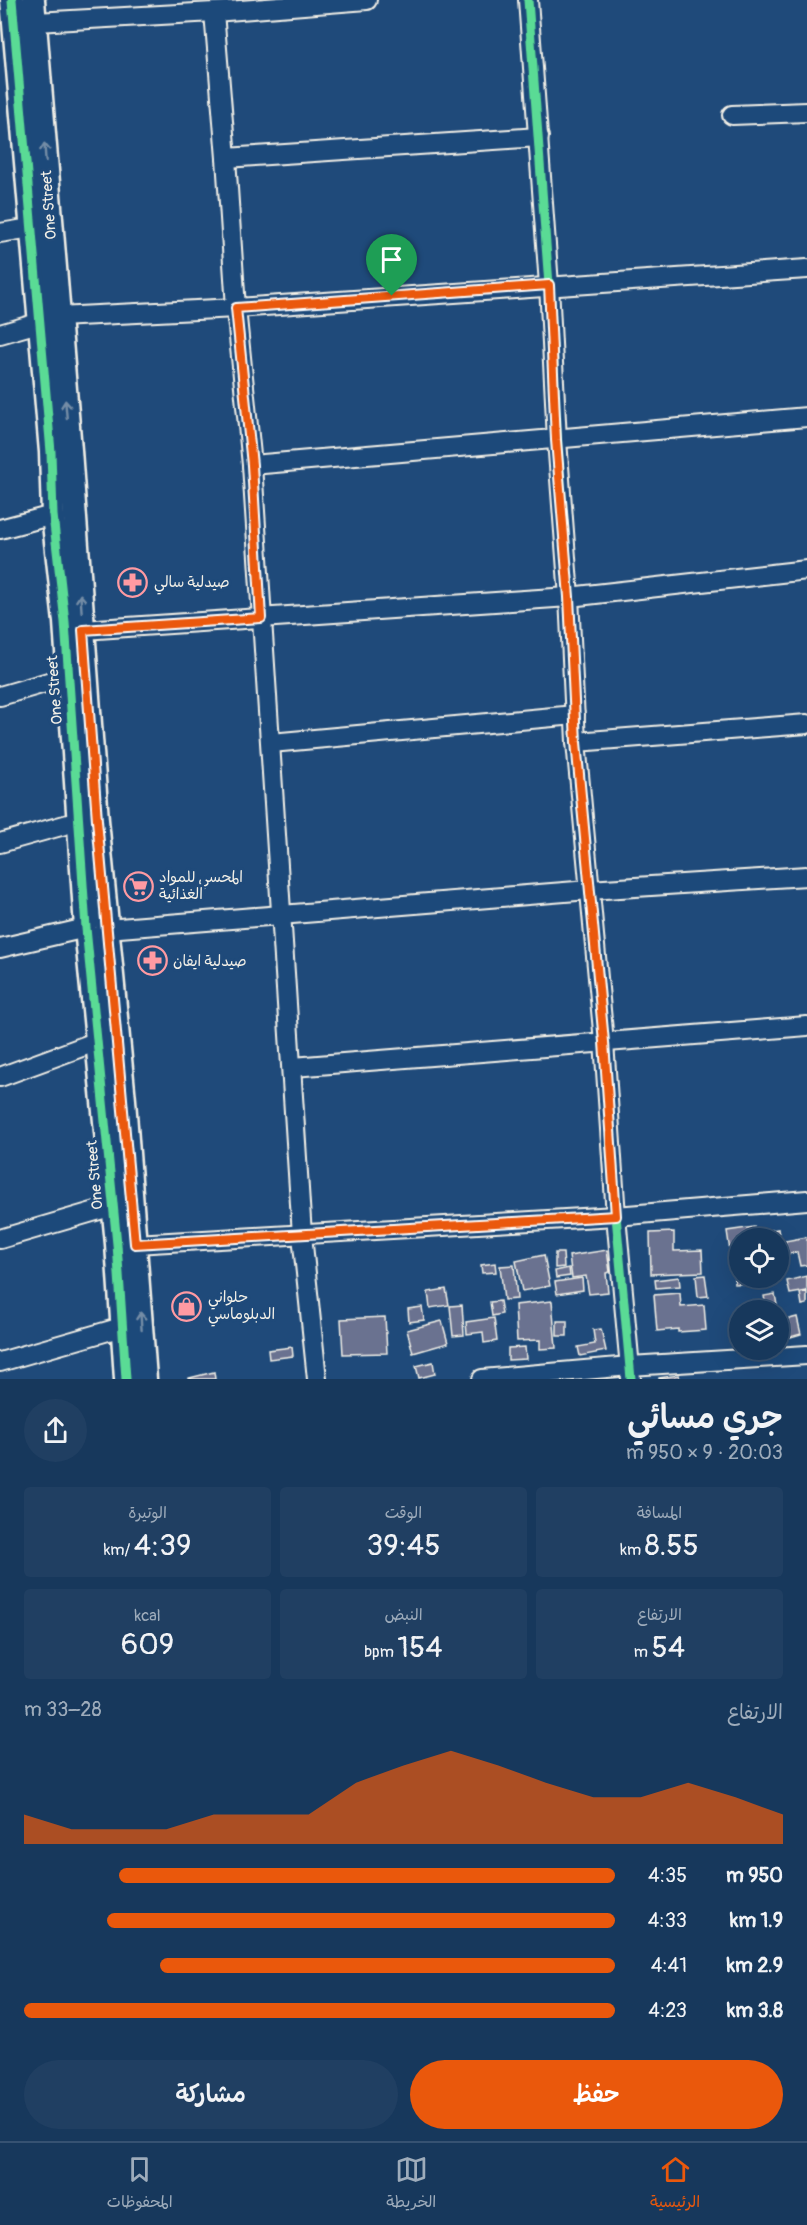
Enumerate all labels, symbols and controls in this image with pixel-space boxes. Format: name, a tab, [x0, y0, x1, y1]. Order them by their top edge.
one-way arrow	[39, 142, 50, 162]
street label: One Street	[37, 169, 61, 240]
pin	[366, 234, 417, 296]
icon: arrive	[375, 243, 408, 276]
one-way arrow	[60, 399, 71, 419]
pharmacy icon: صيدلية سالي	[117, 566, 149, 598]
place label: صيدلية سالي	[154, 573, 230, 595]
one-way arrow	[75, 594, 86, 614]
street label: One Street	[43, 654, 67, 725]
place label: المحسي للمواد الغذائية	[159, 868, 243, 904]
supermarket icon: المحسي للمواد الغذائية	[122, 870, 154, 902]
pharmacy icon: صيدلية ايفان	[136, 945, 168, 977]
place label: صيدلية ايفان	[173, 952, 247, 971]
street label: One Street	[82, 1139, 107, 1210]
map controls	[729, 1228, 789, 1360]
button: locate	[729, 1228, 789, 1288]
place label: حلواني الدبلوماسي	[208, 1288, 275, 1327]
shop icon: حلواني الدبلوماسي	[171, 1290, 203, 1322]
button: layers	[729, 1300, 789, 1360]
one-way arrow	[135, 1311, 146, 1331]
text: جري مسائي	[627, 1397, 783, 1438]
button: share	[24, 1399, 87, 1462]
text: 20:03 · 9 × 950 m	[626, 1440, 783, 1465]
text: الوتيرة	[128, 1503, 167, 1523]
text: الوقت	[385, 1503, 422, 1523]
text: المسافة	[637, 1503, 682, 1523]
text: 4:39	[134, 1527, 191, 1564]
text: 39:45	[367, 1527, 440, 1564]
text: 8.55	[645, 1527, 699, 1564]
text: /km	[104, 1540, 134, 1560]
text: km	[620, 1540, 645, 1560]
text: النبض	[384, 1605, 423, 1625]
text: الارتفاع	[637, 1605, 682, 1625]
text: kcal	[134, 1606, 161, 1626]
text: 609	[121, 1626, 174, 1663]
text: 154	[397, 1629, 443, 1666]
text: 54	[652, 1629, 685, 1666]
text: bpm	[364, 1642, 397, 1662]
text: m	[634, 1642, 652, 1662]
text: 28–33 m	[24, 1697, 101, 1722]
text: الارتفاع	[727, 1700, 783, 1725]
text: 4:35	[648, 1863, 687, 1888]
text: 950 m	[726, 1863, 783, 1888]
text: 4:33	[648, 1908, 687, 1933]
text: 1.9 km	[730, 1908, 783, 1933]
text: 4:41	[651, 1953, 687, 1978]
text: 2.9 km	[727, 1953, 783, 1978]
text: 4:23	[648, 1998, 687, 2023]
text: 3.8 km	[727, 1998, 783, 2023]
button: مشاركة	[24, 2060, 398, 2129]
button: حفظ	[410, 2060, 783, 2129]
tab: المحفوظات	[107, 2153, 173, 2216]
tab: الخريطة	[386, 2153, 436, 2216]
tab: الرئيسية	[650, 2153, 700, 2216]

